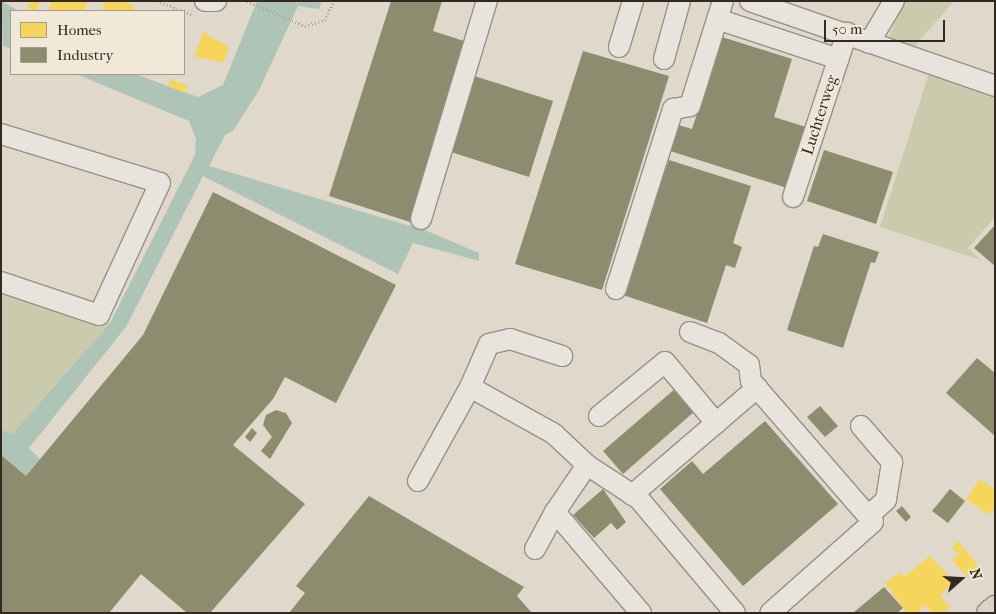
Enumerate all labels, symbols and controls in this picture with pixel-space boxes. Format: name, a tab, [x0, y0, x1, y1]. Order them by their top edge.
legend	[10, 10, 185, 75]
scale bar	[826, 10, 947, 42]
text: 50 m	[832, 20, 862, 38]
text: Homes	[57, 21, 102, 39]
text: Industry	[57, 46, 113, 64]
street label: Luchterweg	[798, 73, 842, 157]
north arrow	[936, 554, 986, 604]
text: N	[966, 566, 985, 582]

